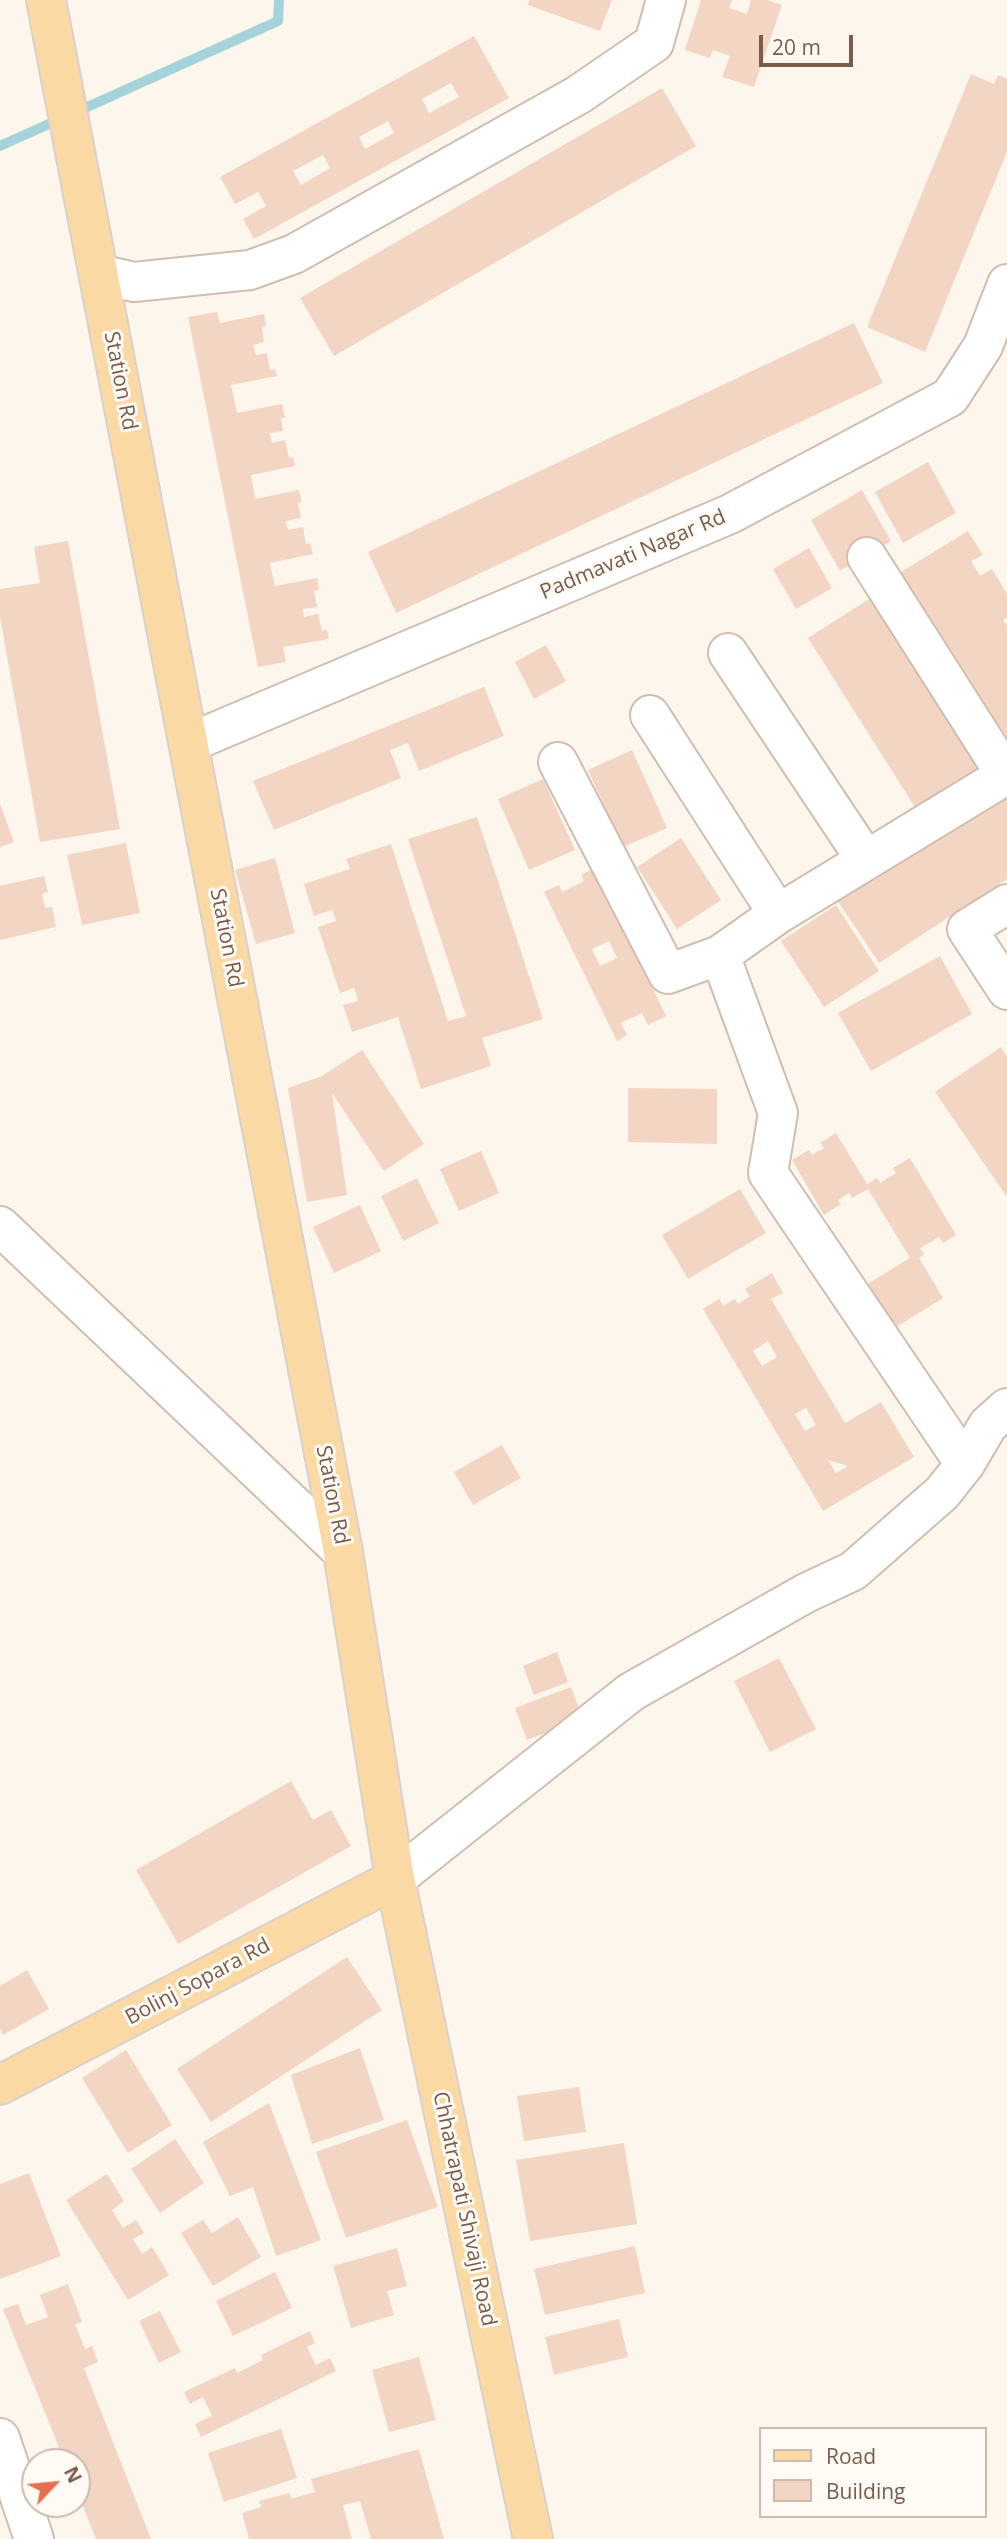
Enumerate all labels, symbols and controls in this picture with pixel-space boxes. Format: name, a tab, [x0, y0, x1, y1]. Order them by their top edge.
scale bar	[762, 21, 856, 65]
text: 20 m	[772, 33, 821, 61]
street label: Station Rd	[98, 329, 142, 433]
street label: Padmavati Nagar Rd	[536, 505, 730, 605]
street label: Station Rd	[204, 886, 248, 990]
street label: Station Rd	[310, 1443, 354, 1547]
street label: Bolinj Sopara Rd	[121, 1933, 275, 2031]
street label: Chhatrapati Shivaji Road	[427, 2089, 501, 2329]
legend	[758, 2427, 986, 2518]
text: Road	[826, 2442, 876, 2470]
north arrow	[21, 2448, 91, 2518]
text: N	[58, 2462, 88, 2487]
text: Building	[826, 2477, 905, 2505]

